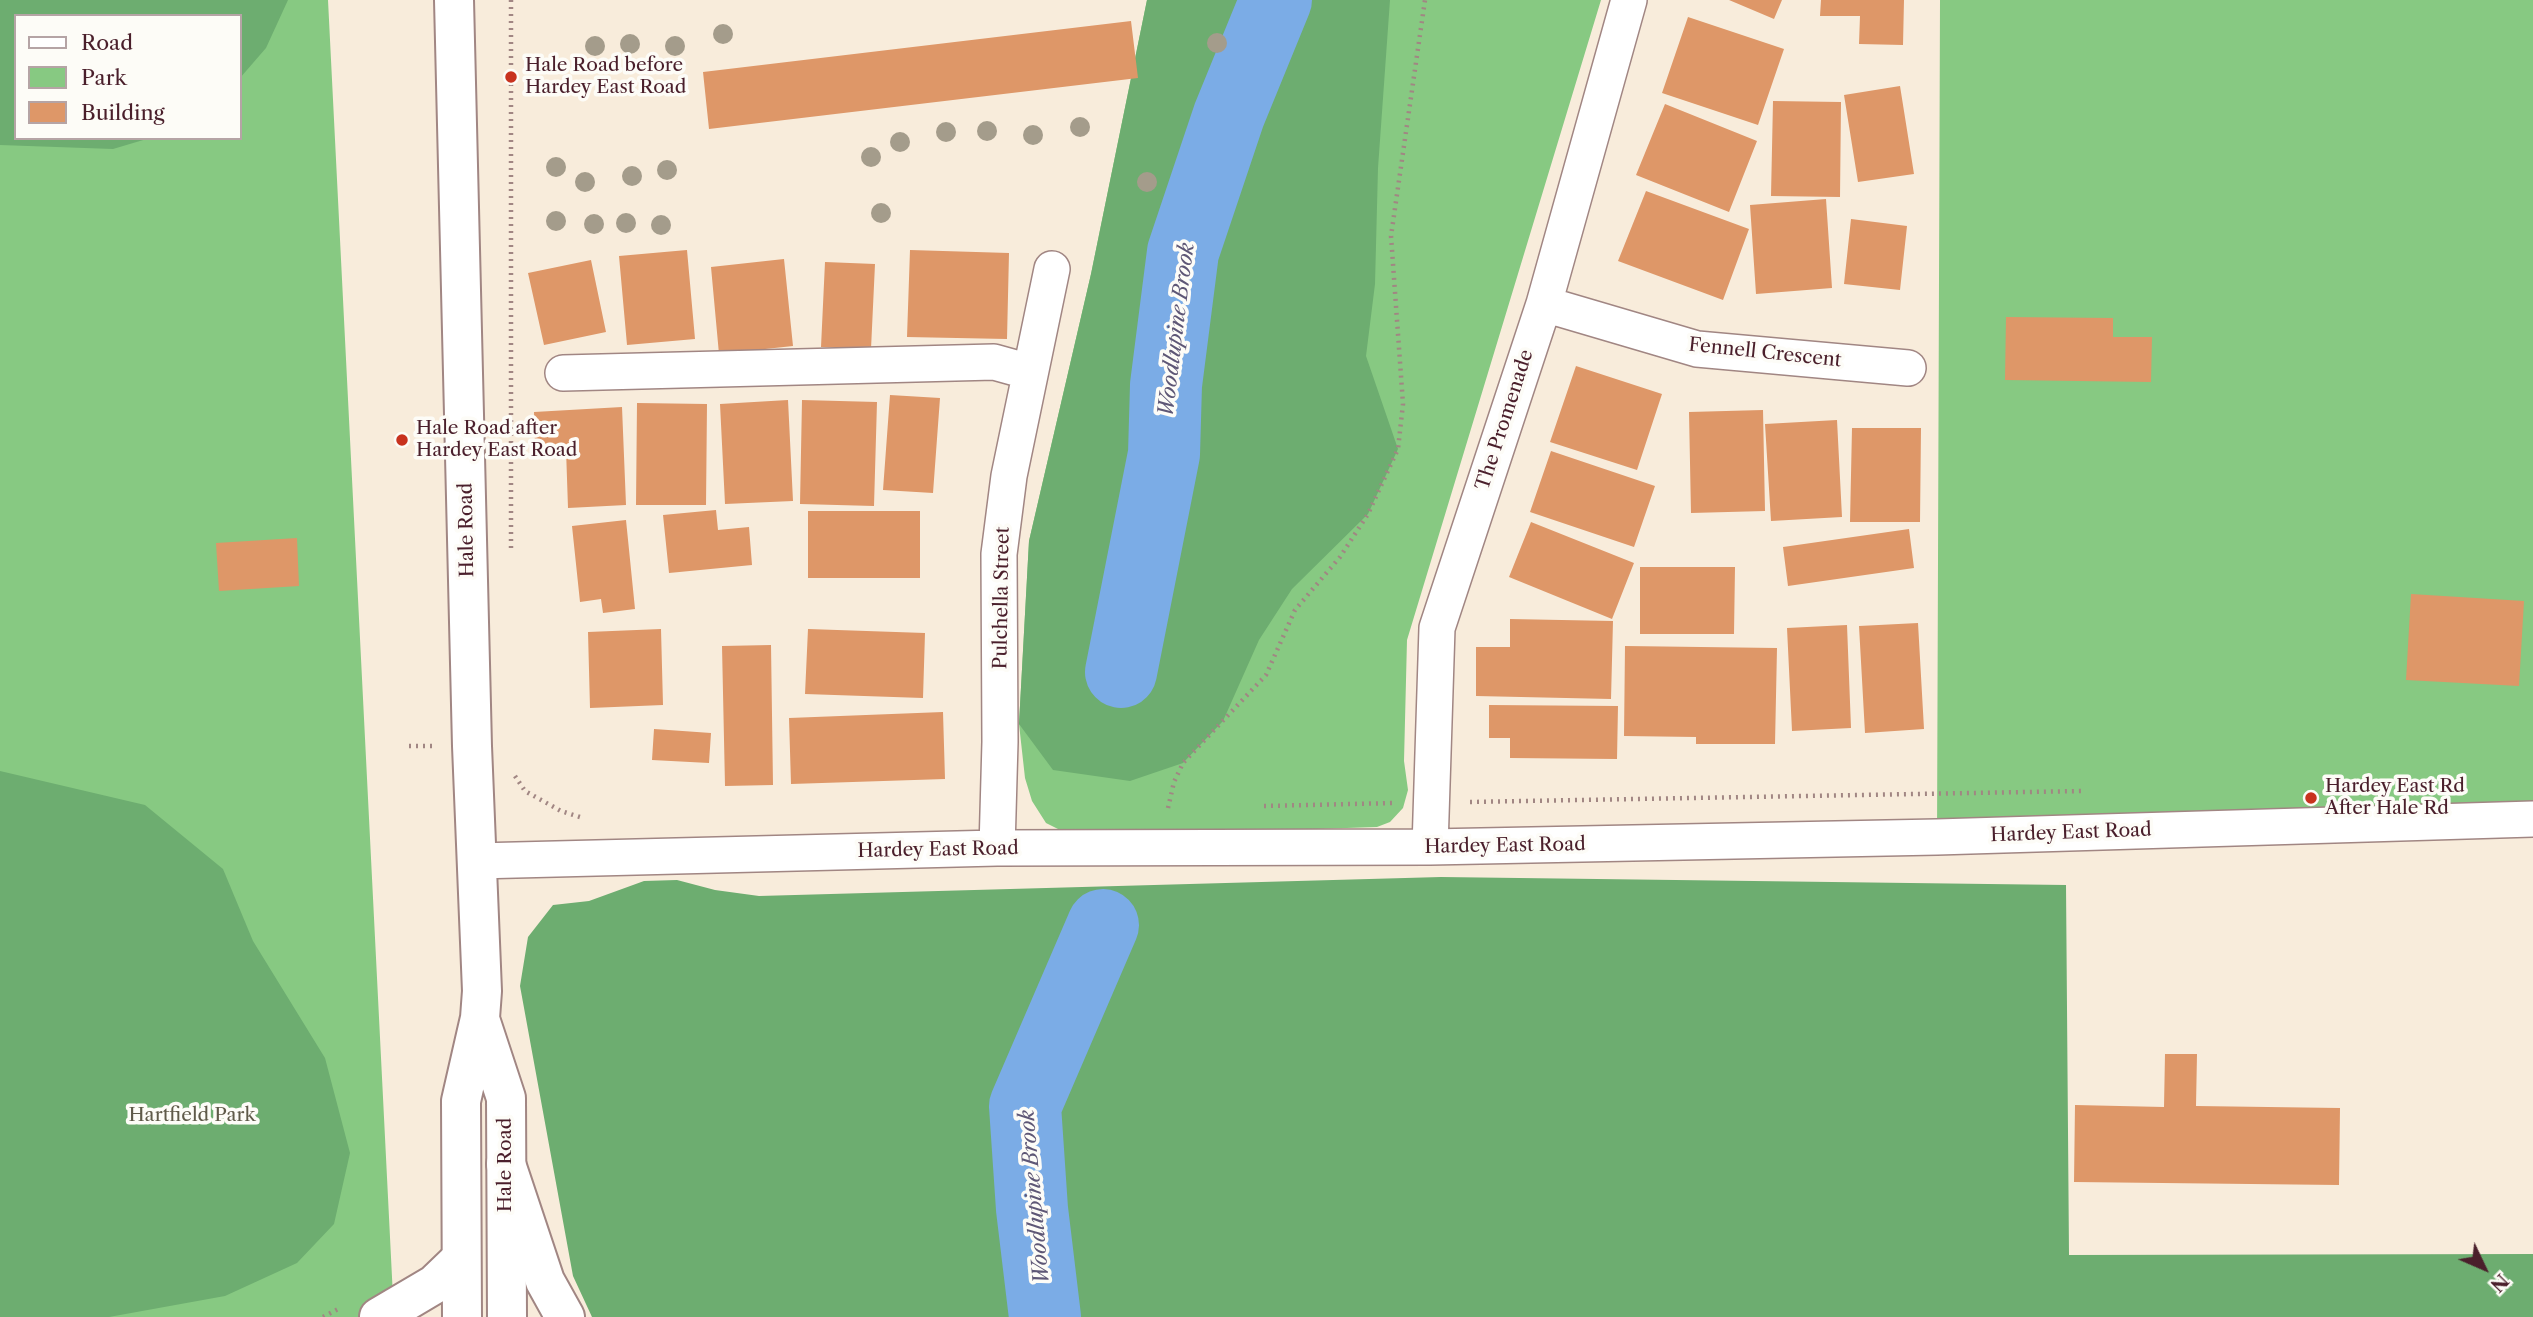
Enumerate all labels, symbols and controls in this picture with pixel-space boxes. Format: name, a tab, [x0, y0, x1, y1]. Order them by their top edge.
legend	[14, 14, 242, 140]
text: Road	[81, 30, 133, 55]
place label: Hale Road before Hardey East Road	[525, 55, 686, 99]
text: Park	[81, 65, 127, 90]
marker: Hale Road before Hardey East Road	[503, 69, 519, 85]
text: Building	[81, 100, 165, 125]
water label: Woodlupine Brook	[1154, 241, 1200, 419]
street label: Fennell Crescent	[1687, 334, 1843, 372]
street label: The Promenade	[1472, 347, 1538, 493]
place label: Hale Road after Hardey East Road	[416, 418, 577, 462]
marker: Hale Road after Hardey East Road	[394, 432, 410, 448]
street label: Hale Road	[455, 483, 479, 577]
street label: Pulchella Street	[989, 527, 1015, 669]
place label: Hardey East Rd After Hale Rd	[2325, 776, 2465, 820]
marker: Hardey East Rd After Hale Rd	[2303, 790, 2319, 806]
street label: Hardey East Road	[1990, 819, 2152, 847]
street label: Hardey East Road	[1424, 833, 1586, 859]
street label: Hardey East Road	[857, 837, 1019, 863]
park label: Hartfield Park	[128, 1105, 256, 1127]
water label: Woodlupine Brook	[1015, 1109, 1055, 1285]
street label: Hale Road	[495, 1118, 517, 1212]
north arrow	[2449, 1233, 2519, 1303]
text: N	[2485, 1269, 2513, 1297]

